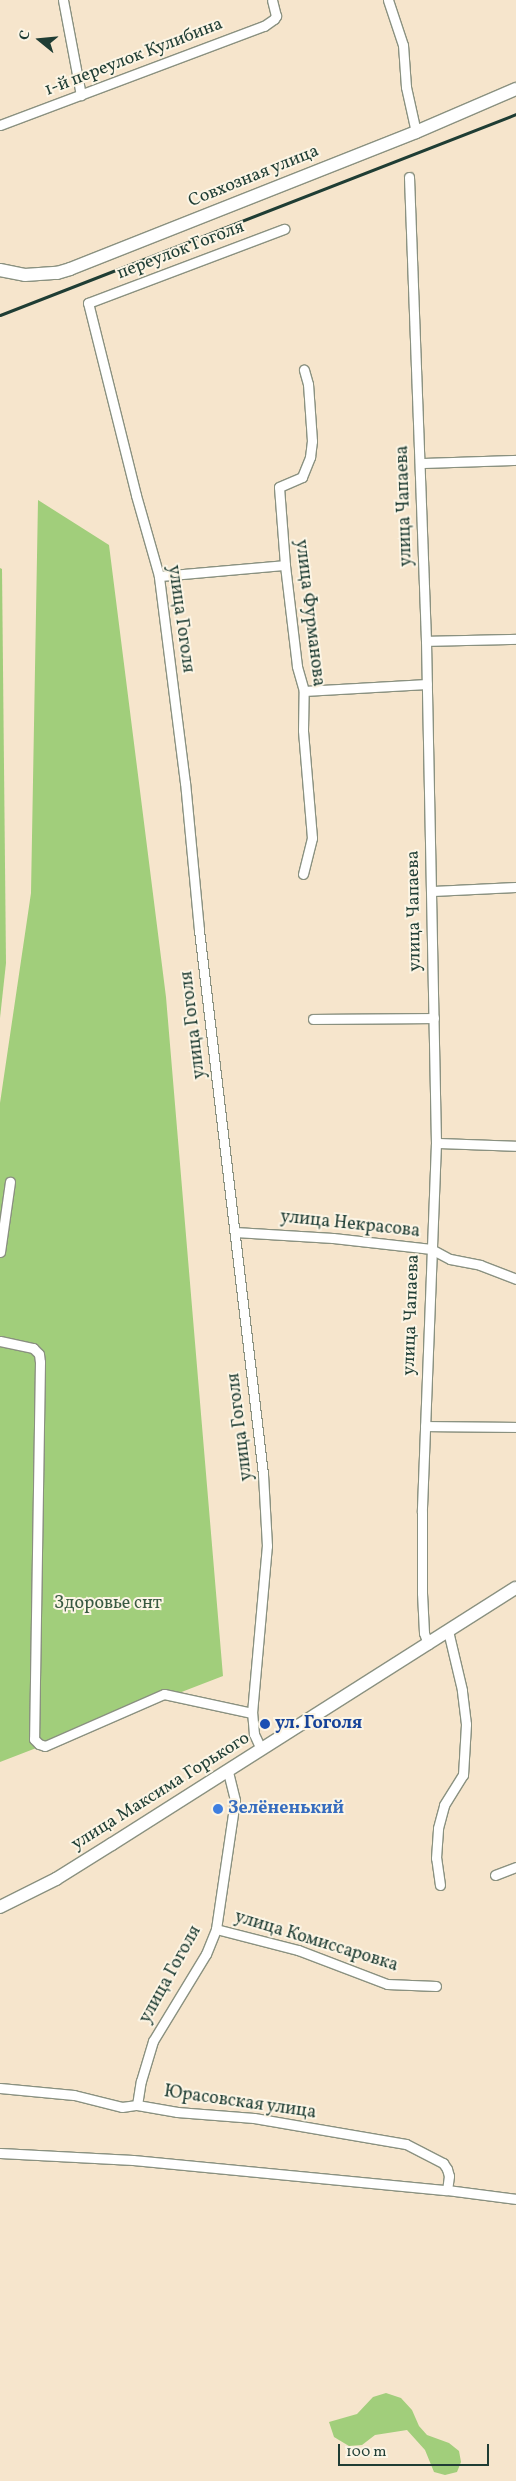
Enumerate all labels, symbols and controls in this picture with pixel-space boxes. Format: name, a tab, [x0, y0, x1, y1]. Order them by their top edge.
street label: 1-й переулок Кулибина	[42, 14, 226, 102]
north arrow	[15, 15, 65, 65]
text: С	[15, 28, 36, 43]
street label: Совхозная улица	[185, 141, 323, 213]
street label: переулок Гоголя	[114, 217, 248, 285]
street label: улица Чапаева	[392, 445, 418, 567]
street label: улица Фурманова	[289, 538, 329, 688]
street label: улица Гоголя	[162, 564, 198, 674]
street label: улица Чапаева	[403, 850, 427, 972]
street label: улица Гоголя	[177, 970, 211, 1080]
street label: улица Некрасова	[279, 1207, 421, 1243]
street label: улица Чапаева	[399, 1254, 425, 1376]
street label: улица Гоголя	[224, 1372, 258, 1482]
park label: Здоровье снт	[54, 1593, 162, 1615]
place label: ул. Гоголя	[275, 1713, 362, 1735]
marker: ул. Гоголя	[259, 1718, 271, 1730]
street label: улица Максима Горького	[68, 1728, 254, 1856]
place label: Зелёненький	[228, 1798, 344, 1820]
marker: Зелёненький	[212, 1803, 224, 1815]
street label: улица Комиссаровка	[232, 1907, 400, 1977]
street label: улица Гоголя	[135, 1922, 207, 2028]
street label: Юрасовская улица	[162, 2082, 318, 2124]
scale bar	[341, 2434, 492, 2466]
text: 100 m	[346, 2442, 386, 2463]

